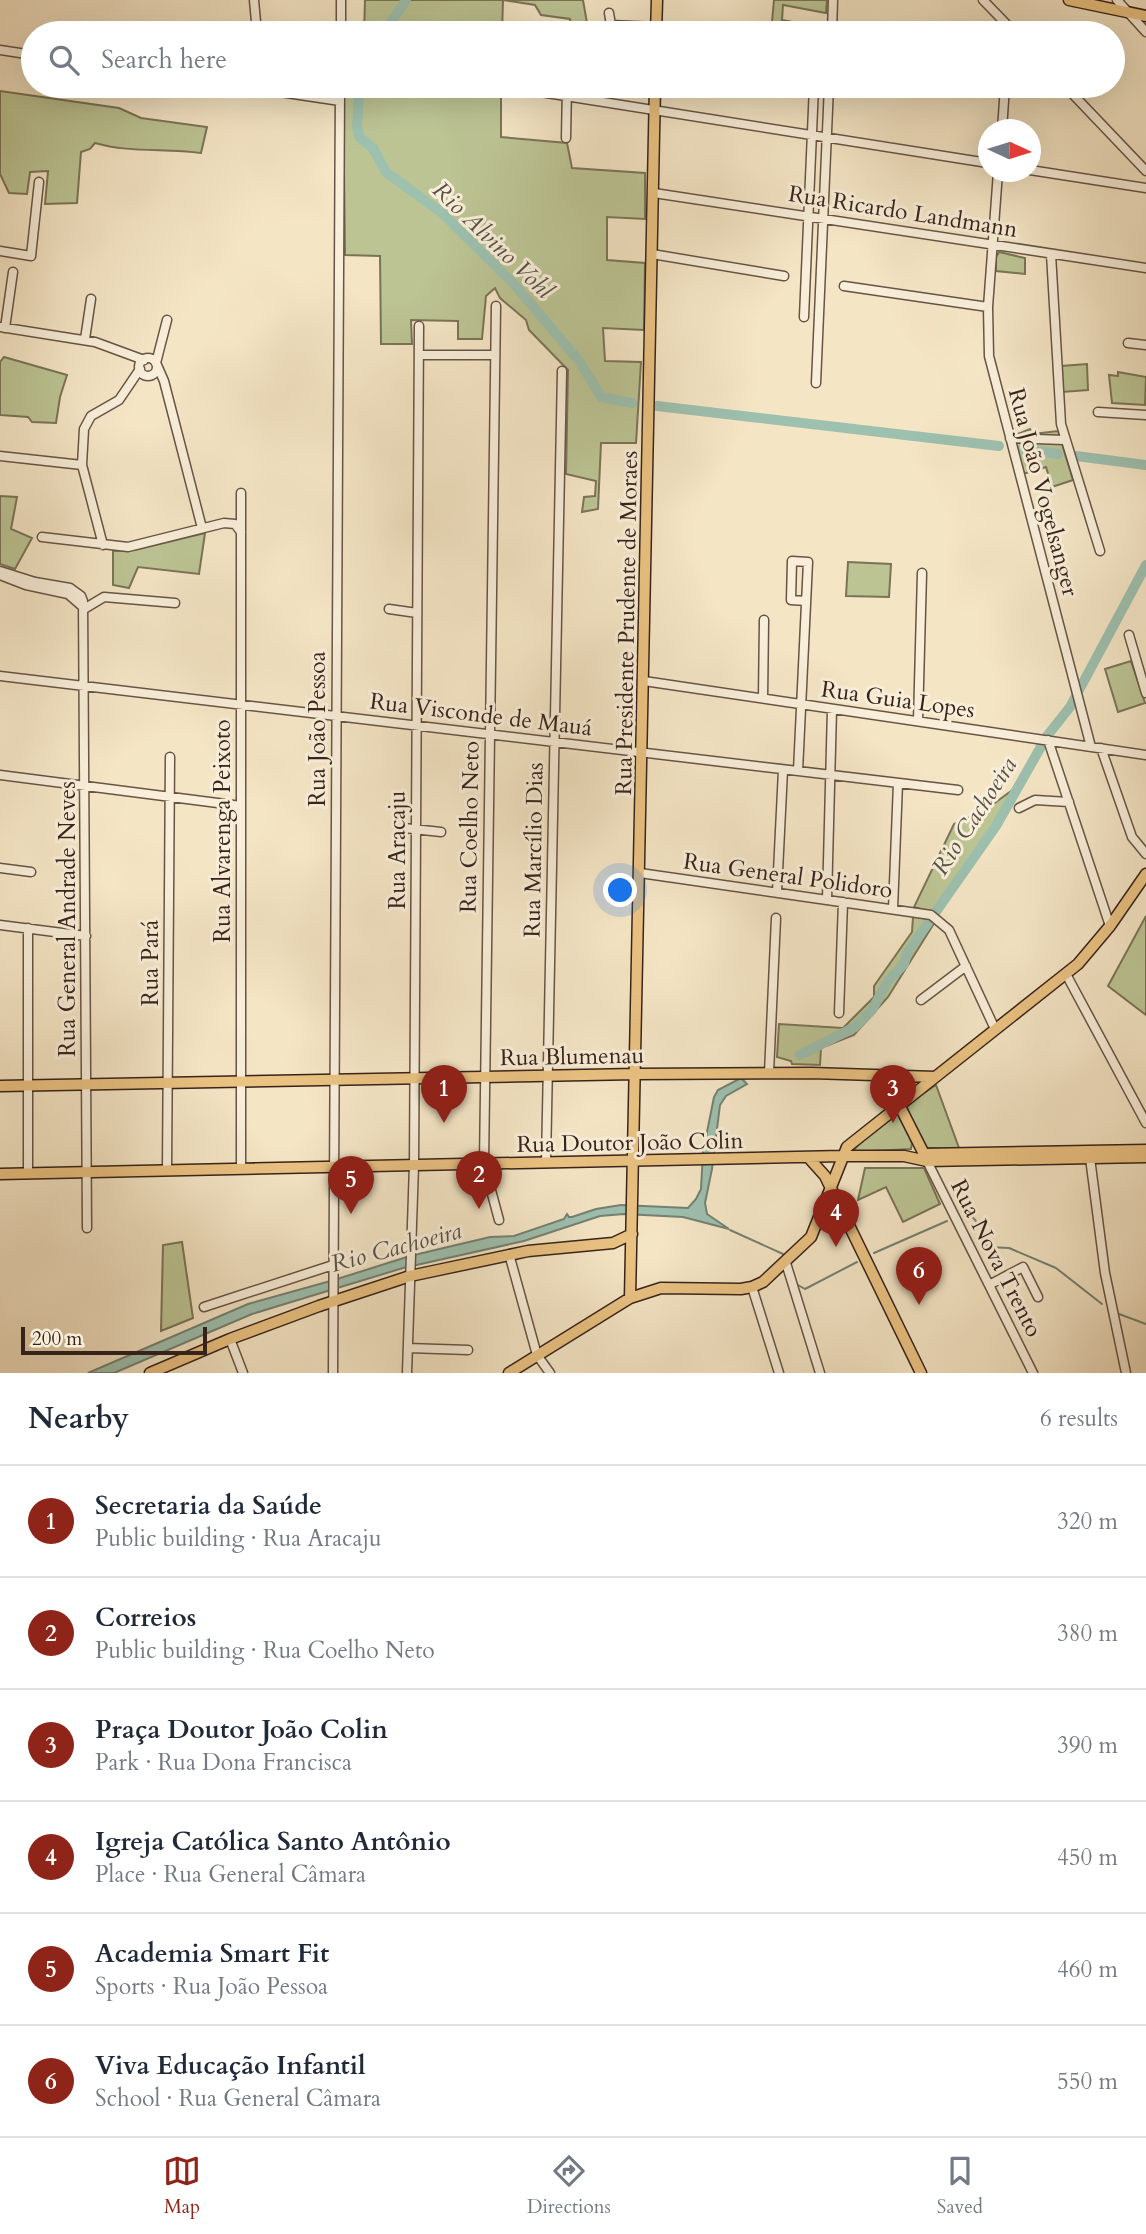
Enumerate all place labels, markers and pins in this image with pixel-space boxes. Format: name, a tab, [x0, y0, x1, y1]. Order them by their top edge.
pin: 1	[421, 1065, 467, 1123]
pin: 3	[870, 1065, 916, 1123]
pin: 2	[456, 1151, 502, 1209]
pin: 5	[328, 1156, 374, 1214]
pin: 4	[813, 1189, 859, 1247]
pin: 6	[896, 1247, 942, 1305]

